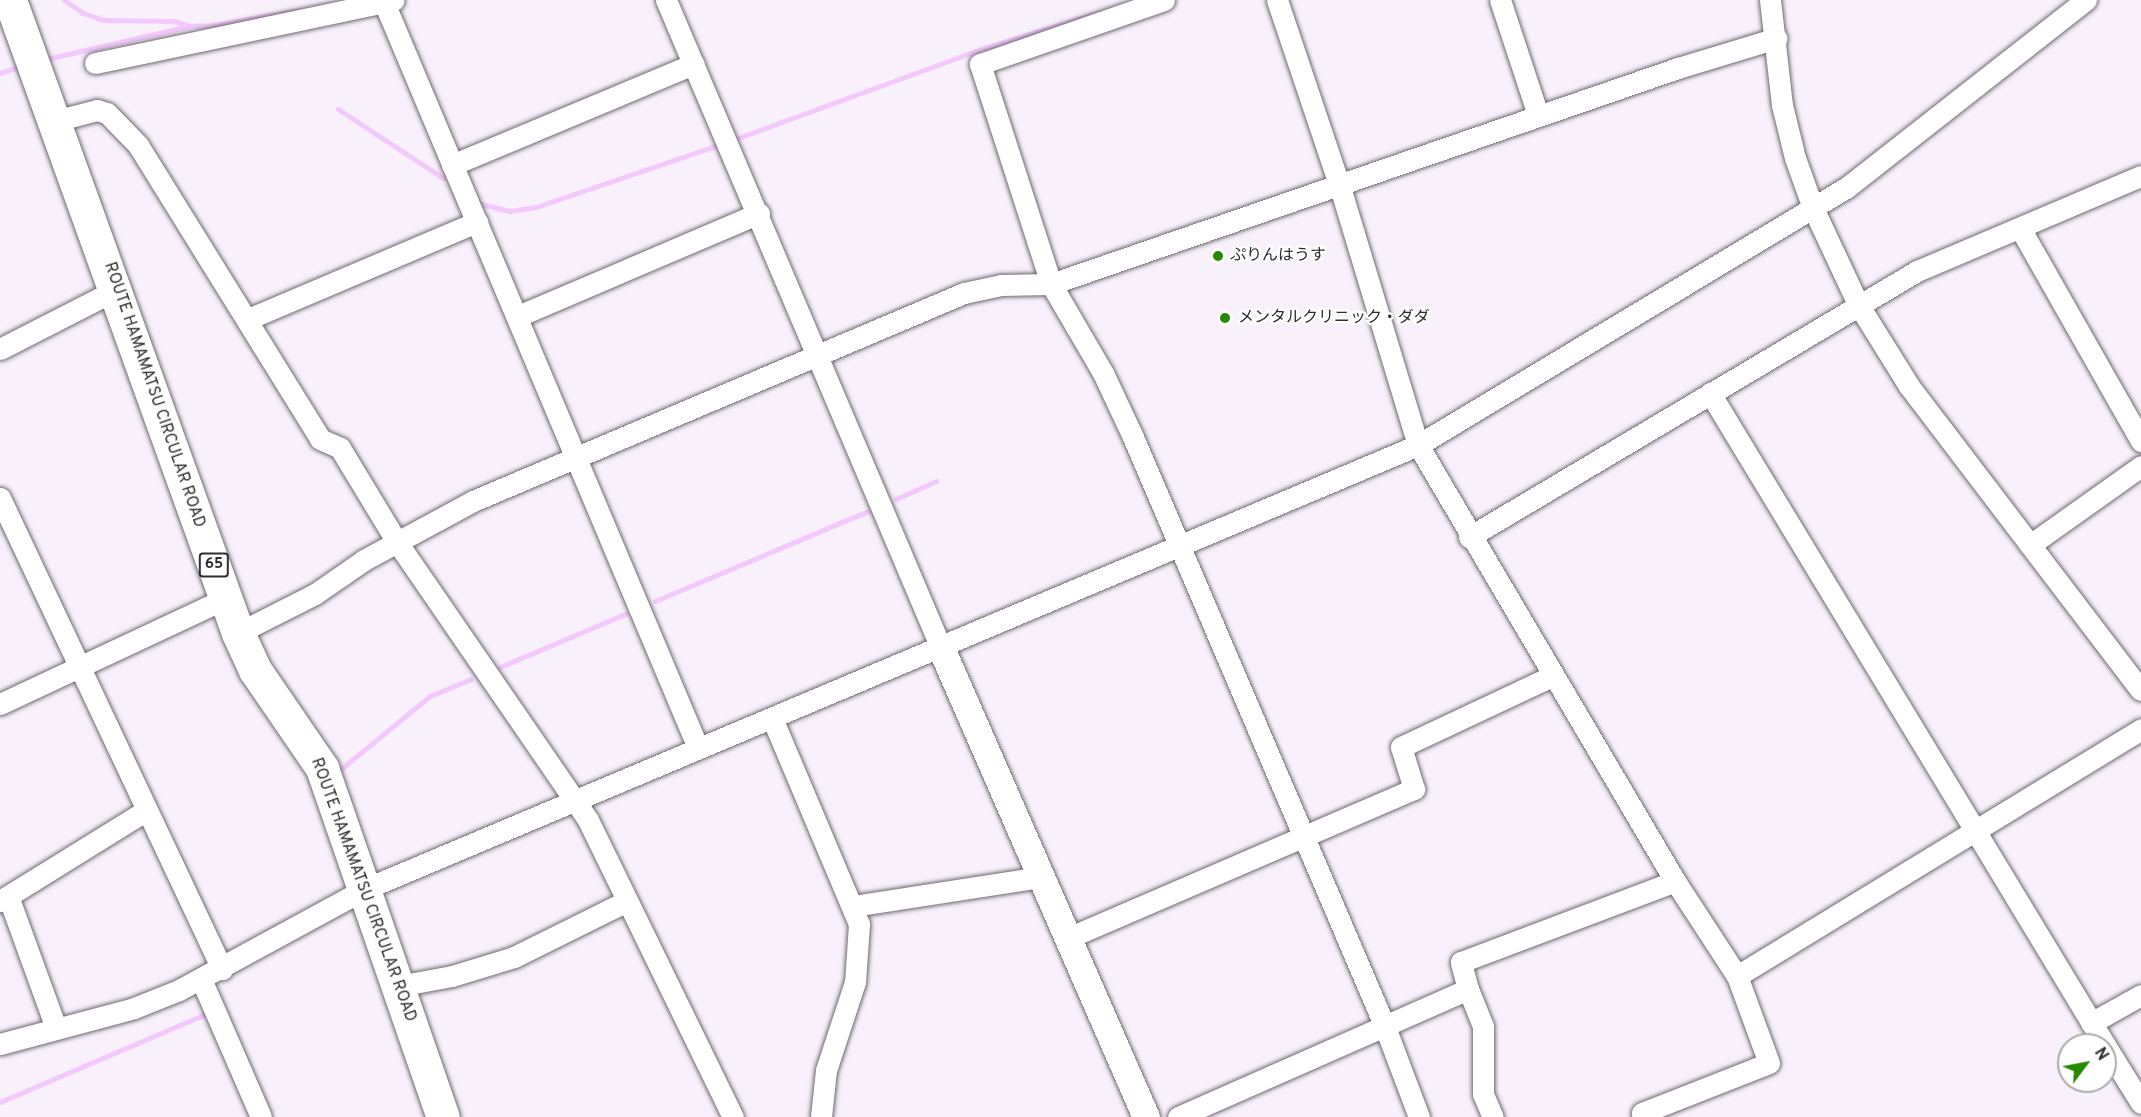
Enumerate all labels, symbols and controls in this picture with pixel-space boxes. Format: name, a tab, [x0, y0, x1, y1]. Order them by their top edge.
place label: ぷりんはうす	[1230, 246, 1326, 266]
marker: ぷりんはうす	[1211, 249, 1225, 263]
street label: ROUTE HAMAMATSU CIRCULAR ROAD	[99, 260, 209, 530]
place label: メンタルクリニック・ダダ	[1238, 308, 1430, 328]
marker: メンタルクリニック・ダダ	[1216, 309, 1234, 327]
road number: 65	[198, 553, 230, 577]
street label: ROUTE HAMAMATSU CIRCULAR ROAD	[306, 755, 420, 1025]
north arrow	[2057, 1033, 2117, 1093]
text: N	[2089, 1044, 2112, 1065]

